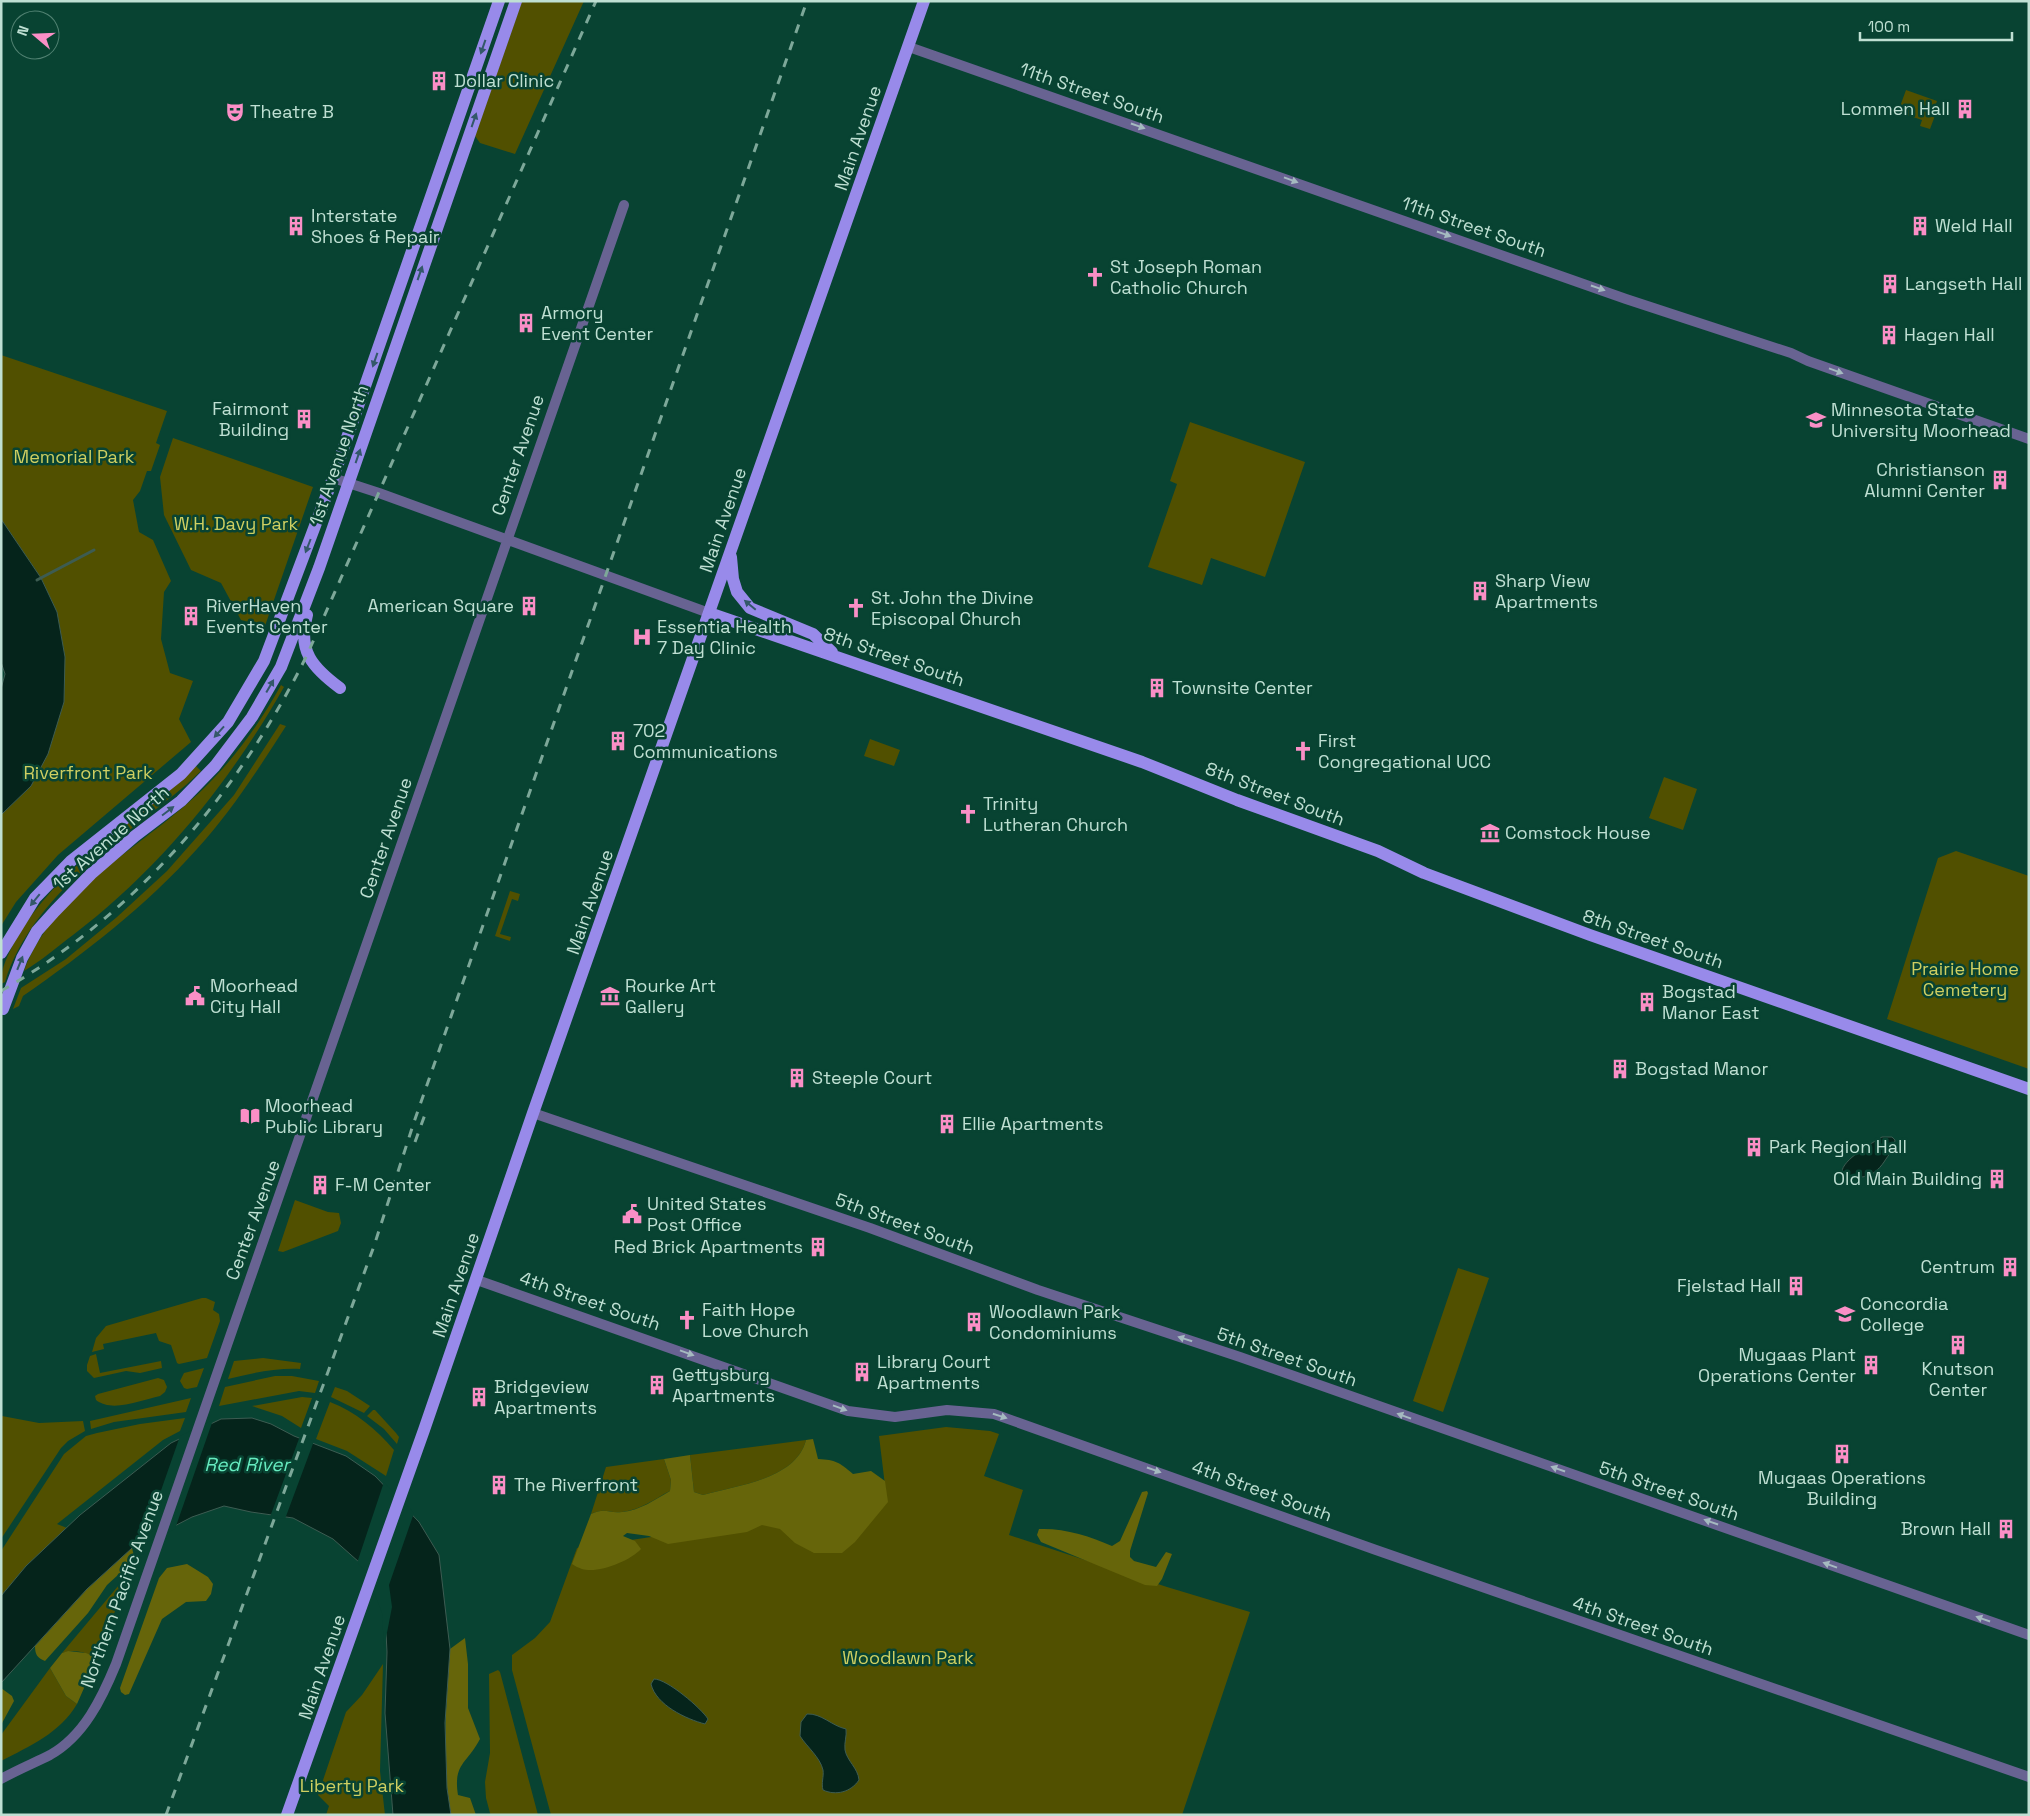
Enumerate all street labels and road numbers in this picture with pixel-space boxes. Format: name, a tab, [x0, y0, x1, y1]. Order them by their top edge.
street label: 11th Street South	[1017, 57, 1167, 128]
street label: Main Avenue	[829, 82, 886, 193]
street label: 11th Street South	[1399, 191, 1549, 262]
street label: 1st Avenue North	[304, 382, 373, 528]
street label: Center Avenue	[486, 391, 549, 518]
street label: Main Avenue	[694, 464, 751, 575]
street label: 8th Street South	[821, 622, 968, 691]
street label: 8th Street South	[1202, 756, 1348, 831]
street label: Center Avenue	[354, 774, 417, 901]
street label: 1st Avenue North	[48, 781, 174, 894]
street label: Main Avenue	[561, 846, 618, 957]
street label: 8th Street South	[1580, 904, 1727, 973]
street label: Center Avenue	[220, 1157, 285, 1283]
street label: 5th Street South	[832, 1188, 978, 1259]
street label: Main Avenue	[427, 1229, 484, 1340]
street label: 4th Street South	[517, 1266, 664, 1335]
street label: 5th Street South	[1214, 1322, 1360, 1391]
street label: 4th Street South	[1189, 1455, 1335, 1527]
street label: 5th Street South	[1596, 1456, 1742, 1525]
street label: Northern Pacific Avenue	[75, 1487, 168, 1691]
street label: 4th Street South	[1570, 1591, 1717, 1660]
street label: Main Avenue	[293, 1611, 350, 1722]

